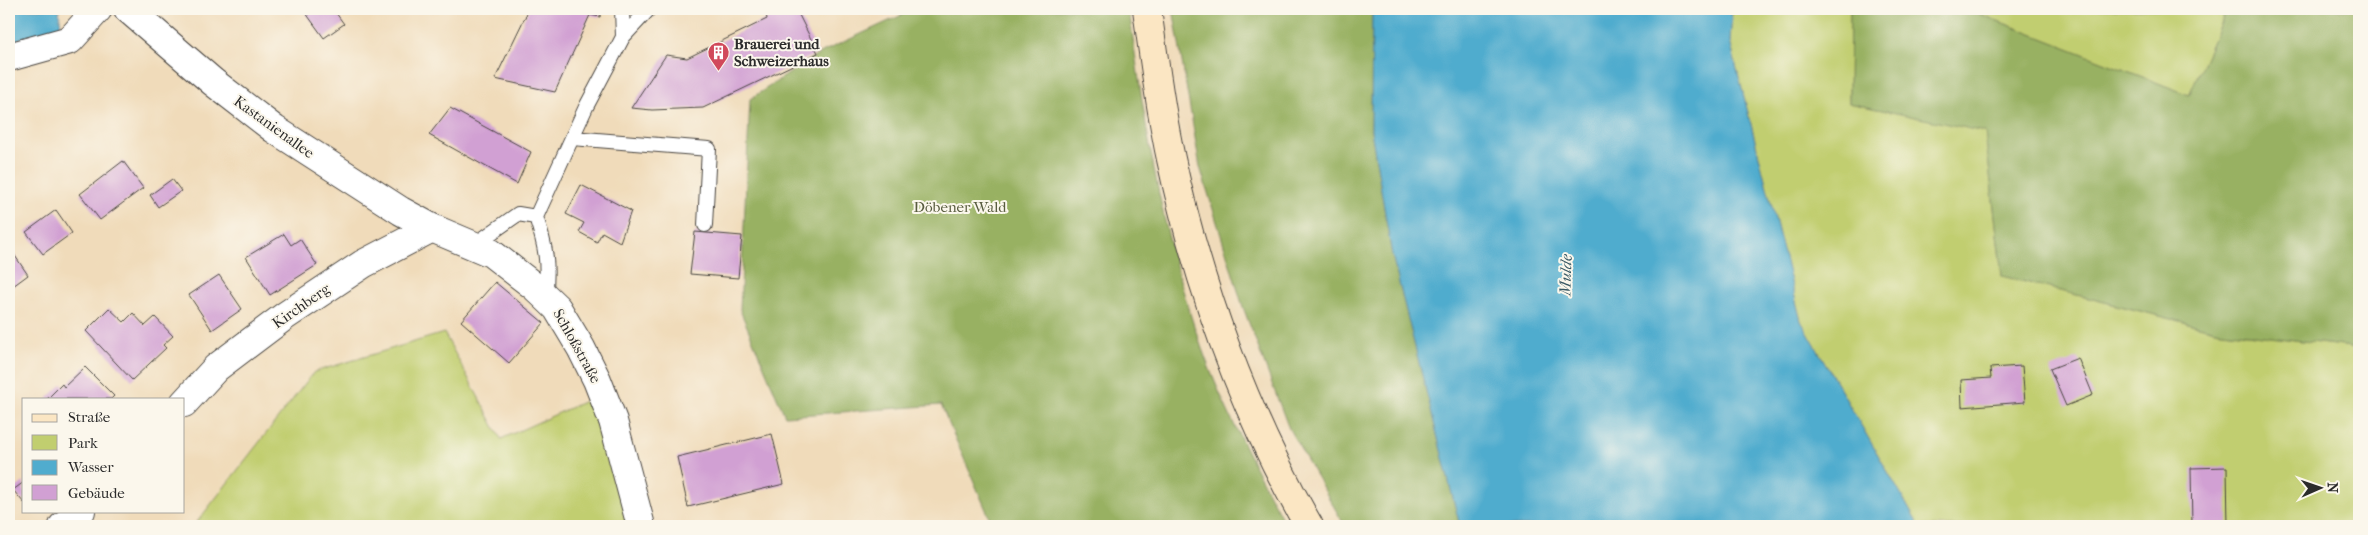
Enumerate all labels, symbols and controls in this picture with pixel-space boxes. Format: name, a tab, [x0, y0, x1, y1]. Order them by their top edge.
place label: Brauerei und Schweizerhaus	[734, 35, 829, 70]
building icon: Brauerei und Schweizerhaus	[706, 41, 730, 72]
street label: Kastanienallee	[230, 92, 318, 163]
park label: Döbener Wald	[914, 198, 1007, 216]
water label: Mulde	[1555, 254, 1576, 297]
street label: Kirchberg	[269, 279, 334, 332]
street label: Schloßstraße	[549, 306, 605, 387]
legend	[22, 398, 185, 512]
text: Straße	[68, 408, 111, 426]
text: Park	[68, 434, 98, 452]
text: Wasser	[67, 458, 114, 476]
north arrow	[2296, 462, 2346, 512]
text: N	[2324, 482, 2341, 494]
text: Gebäude	[68, 484, 125, 502]

